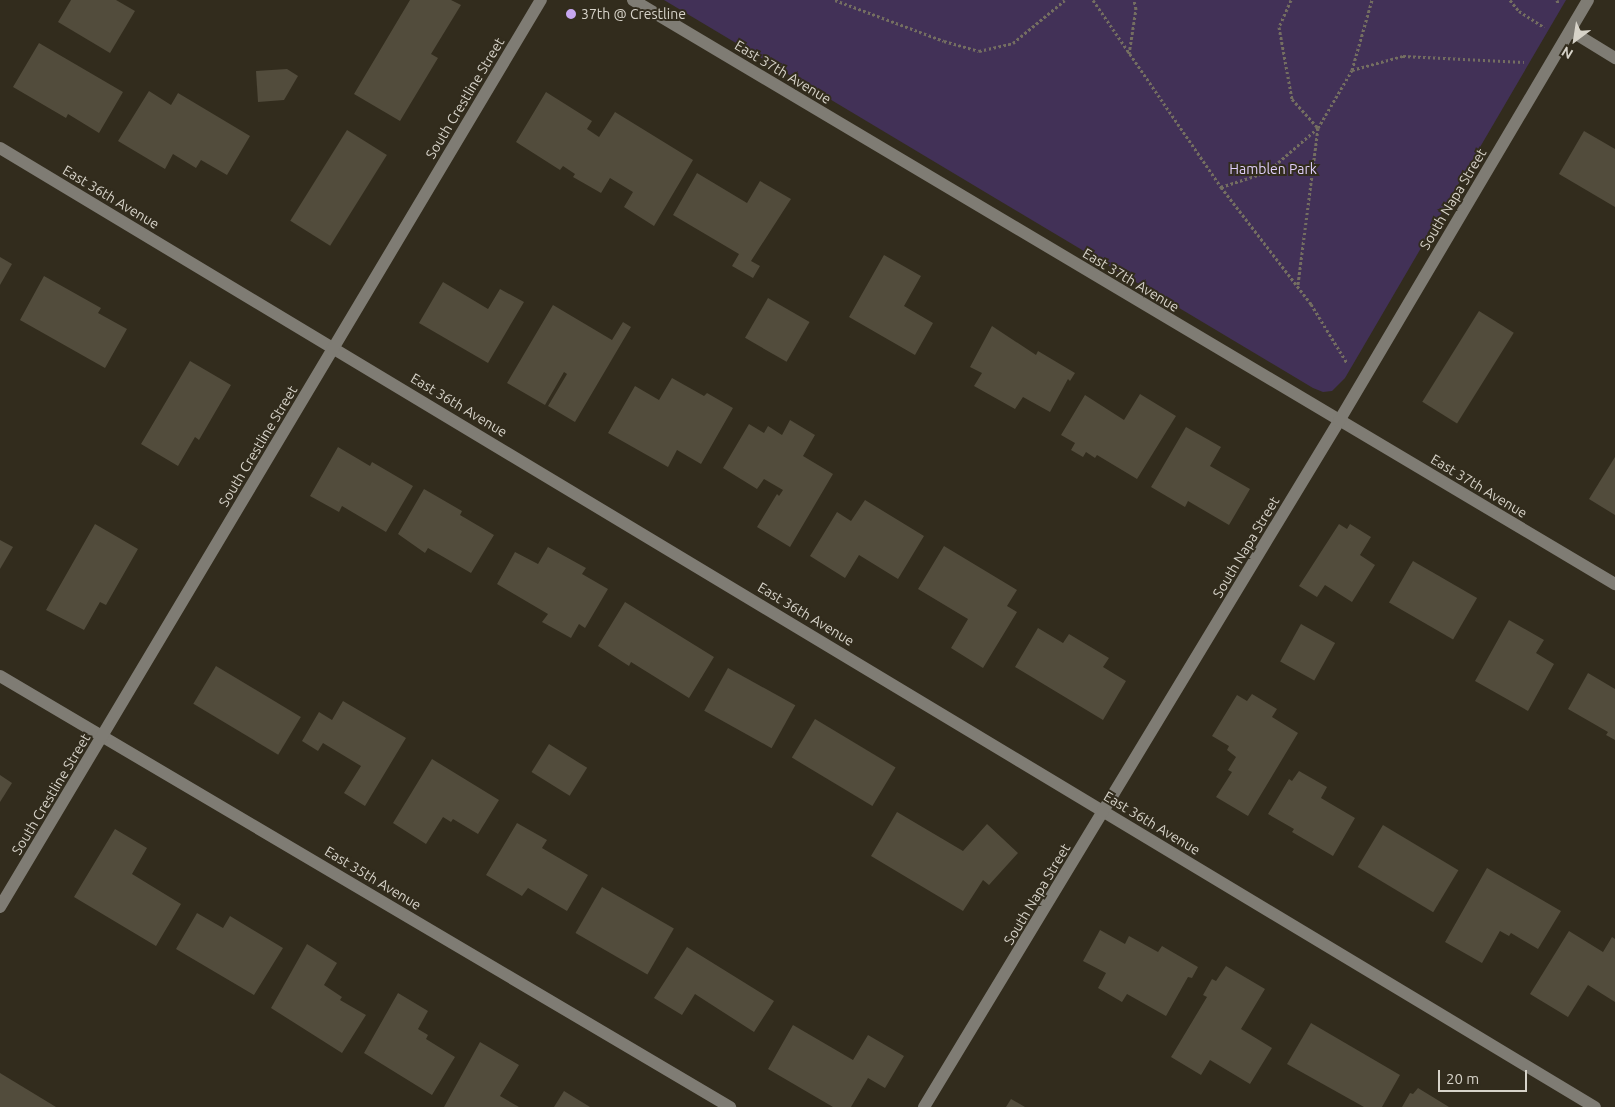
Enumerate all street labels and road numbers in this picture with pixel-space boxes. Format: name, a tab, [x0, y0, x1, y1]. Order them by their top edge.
street label: South Crestline Street	[422, 34, 508, 162]
street label: East 37th Avenue	[732, 37, 834, 107]
street label: South Napa Street	[1416, 145, 1490, 253]
street label: East 36th Avenue	[60, 162, 162, 232]
street label: East 37th Avenue	[1080, 245, 1182, 315]
street label: East 36th Avenue	[408, 370, 510, 440]
street label: South Crestline Street	[215, 382, 301, 510]
street label: East 37th Avenue	[1428, 451, 1530, 521]
street label: South Napa Street	[1209, 493, 1283, 601]
street label: East 36th Avenue	[755, 579, 857, 649]
street label: South Crestline Street	[8, 730, 94, 858]
street label: East 36th Avenue	[1101, 788, 1203, 858]
street label: South Napa Street	[1000, 840, 1074, 948]
street label: East 35th Avenue	[322, 843, 424, 913]

